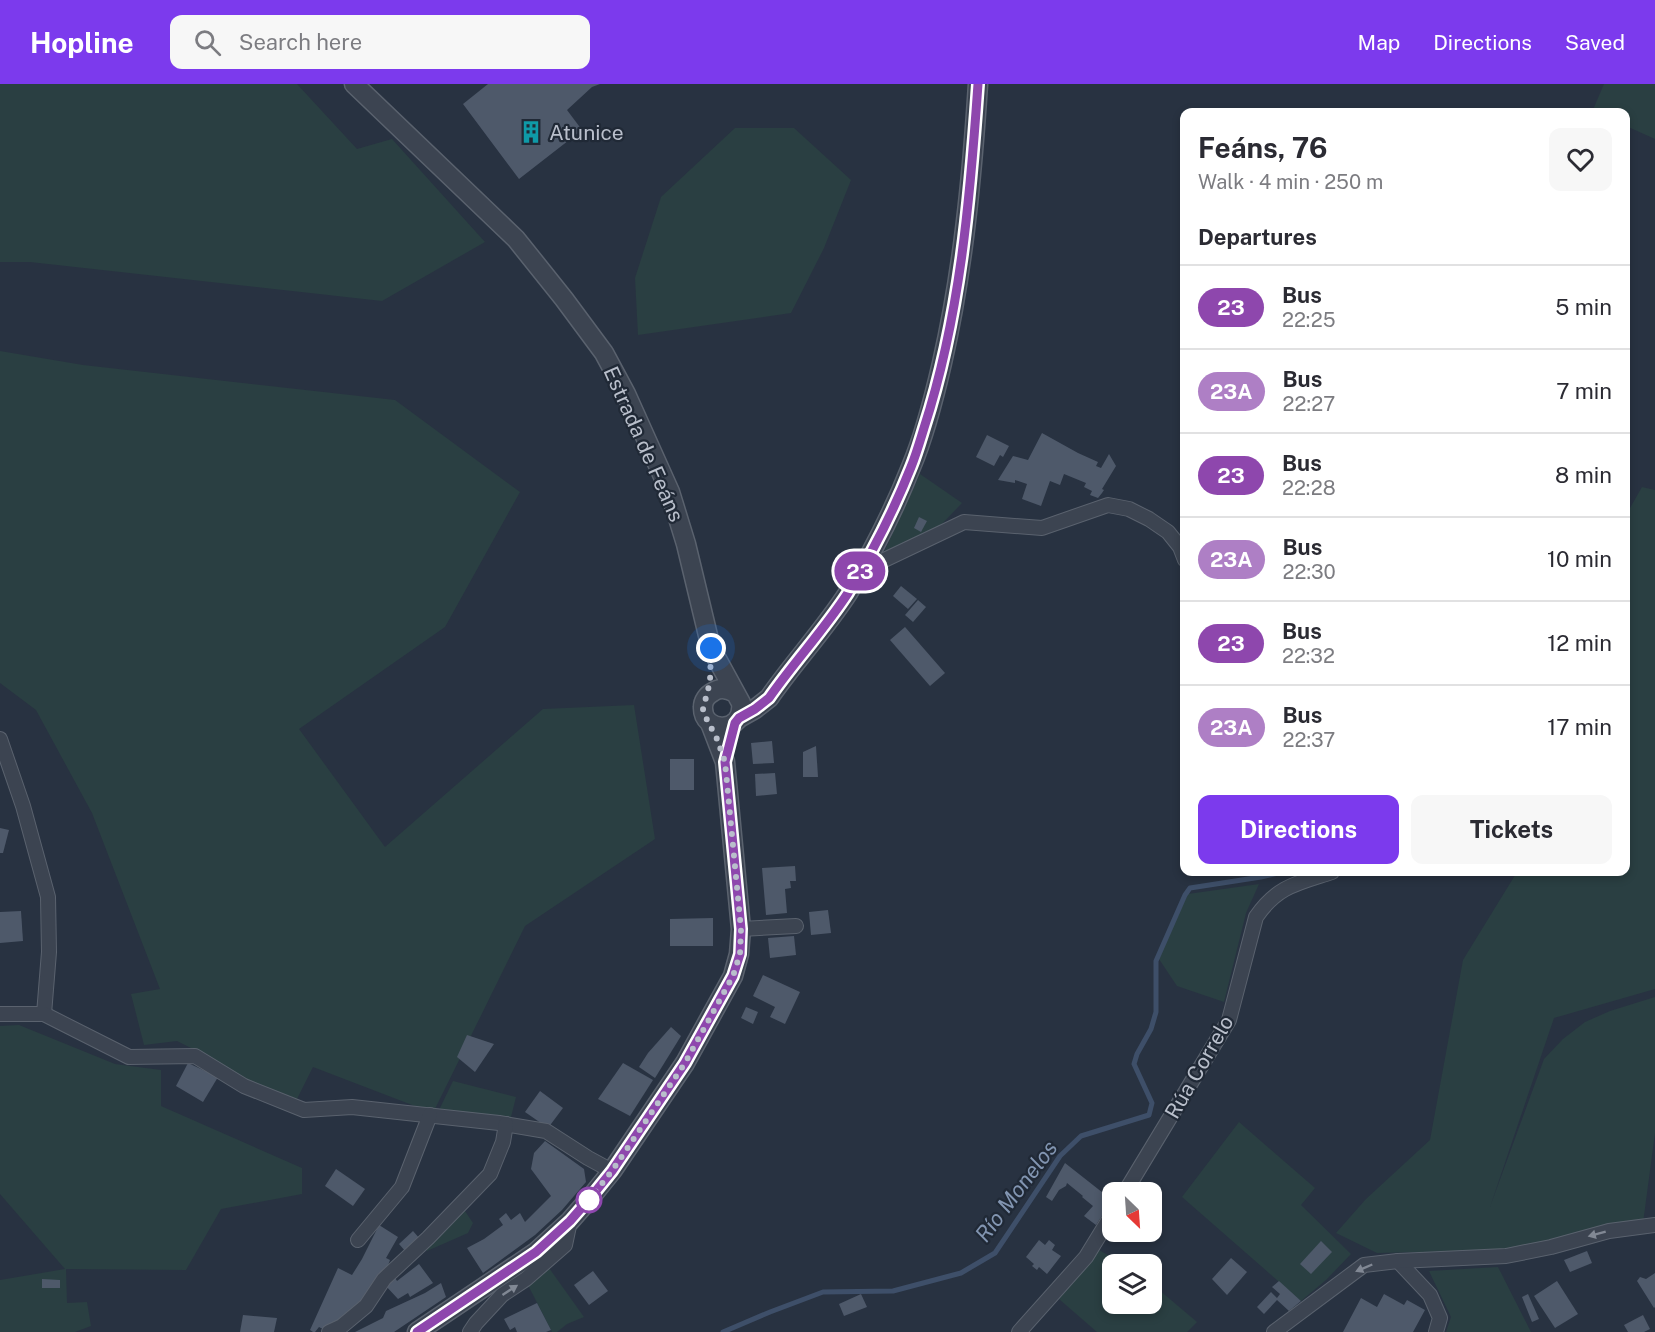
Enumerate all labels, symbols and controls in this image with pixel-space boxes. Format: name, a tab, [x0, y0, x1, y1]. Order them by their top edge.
search box	[170, 15, 590, 69]
text: Hopline	[30, 26, 134, 59]
icon: search	[191, 26, 224, 59]
text: Search here	[239, 29, 362, 55]
text: Map	[1358, 30, 1400, 55]
text: Directions	[1433, 30, 1532, 55]
text: Saved	[1565, 30, 1625, 55]
building icon: Atunice	[518, 119, 544, 145]
place label: Atunice	[549, 120, 624, 145]
button: heart	[1549, 128, 1612, 191]
text: Feáns, 76	[1198, 131, 1328, 164]
text: Walk · 4 min · 250 m	[1198, 170, 1383, 194]
text: Departures	[1198, 224, 1317, 250]
text: Bus	[1282, 282, 1322, 308]
text: 5 min	[1555, 294, 1612, 320]
text: 23	[1217, 295, 1245, 320]
text: 22:25	[1282, 308, 1335, 332]
street label: Estrada de Feáns	[599, 362, 689, 526]
text: Bus	[1283, 366, 1322, 392]
text: 7 min	[1556, 378, 1612, 404]
text: 23A	[1210, 379, 1253, 404]
text: 22:27	[1283, 392, 1335, 416]
text: Bus	[1282, 450, 1322, 476]
text: 8 min	[1555, 462, 1612, 488]
text: 23	[1217, 463, 1245, 488]
text: 22:28	[1282, 476, 1336, 500]
text: Bus	[1283, 534, 1322, 560]
text: 10 min	[1547, 546, 1612, 572]
text: 23A	[1210, 547, 1253, 572]
line badge: 23	[833, 552, 887, 590]
text: 23	[846, 559, 874, 584]
text: 22:30	[1283, 560, 1336, 584]
text: Bus	[1282, 618, 1322, 644]
text: 12 min	[1547, 630, 1612, 656]
text: 23	[1217, 631, 1245, 656]
your location	[696, 633, 726, 663]
text: 22:32	[1282, 644, 1335, 668]
text: Bus	[1283, 702, 1322, 728]
text: 17 min	[1547, 714, 1612, 740]
text: 23A	[1210, 715, 1253, 740]
text: 22:37	[1283, 728, 1335, 752]
button: Directions	[1198, 795, 1399, 864]
button: Tickets	[1411, 795, 1612, 864]
street label: Rúa Correlo	[1159, 1011, 1239, 1123]
water label: Río Monelos	[969, 1135, 1063, 1247]
north arrow	[1102, 1182, 1162, 1242]
map controls	[1102, 1182, 1162, 1314]
unlabelled marker	[576, 1187, 602, 1213]
one-way arrow	[1588, 1230, 1607, 1240]
button: layers	[1102, 1254, 1162, 1314]
one-way arrow	[1355, 1263, 1373, 1273]
one-way arrow	[502, 1284, 518, 1295]

